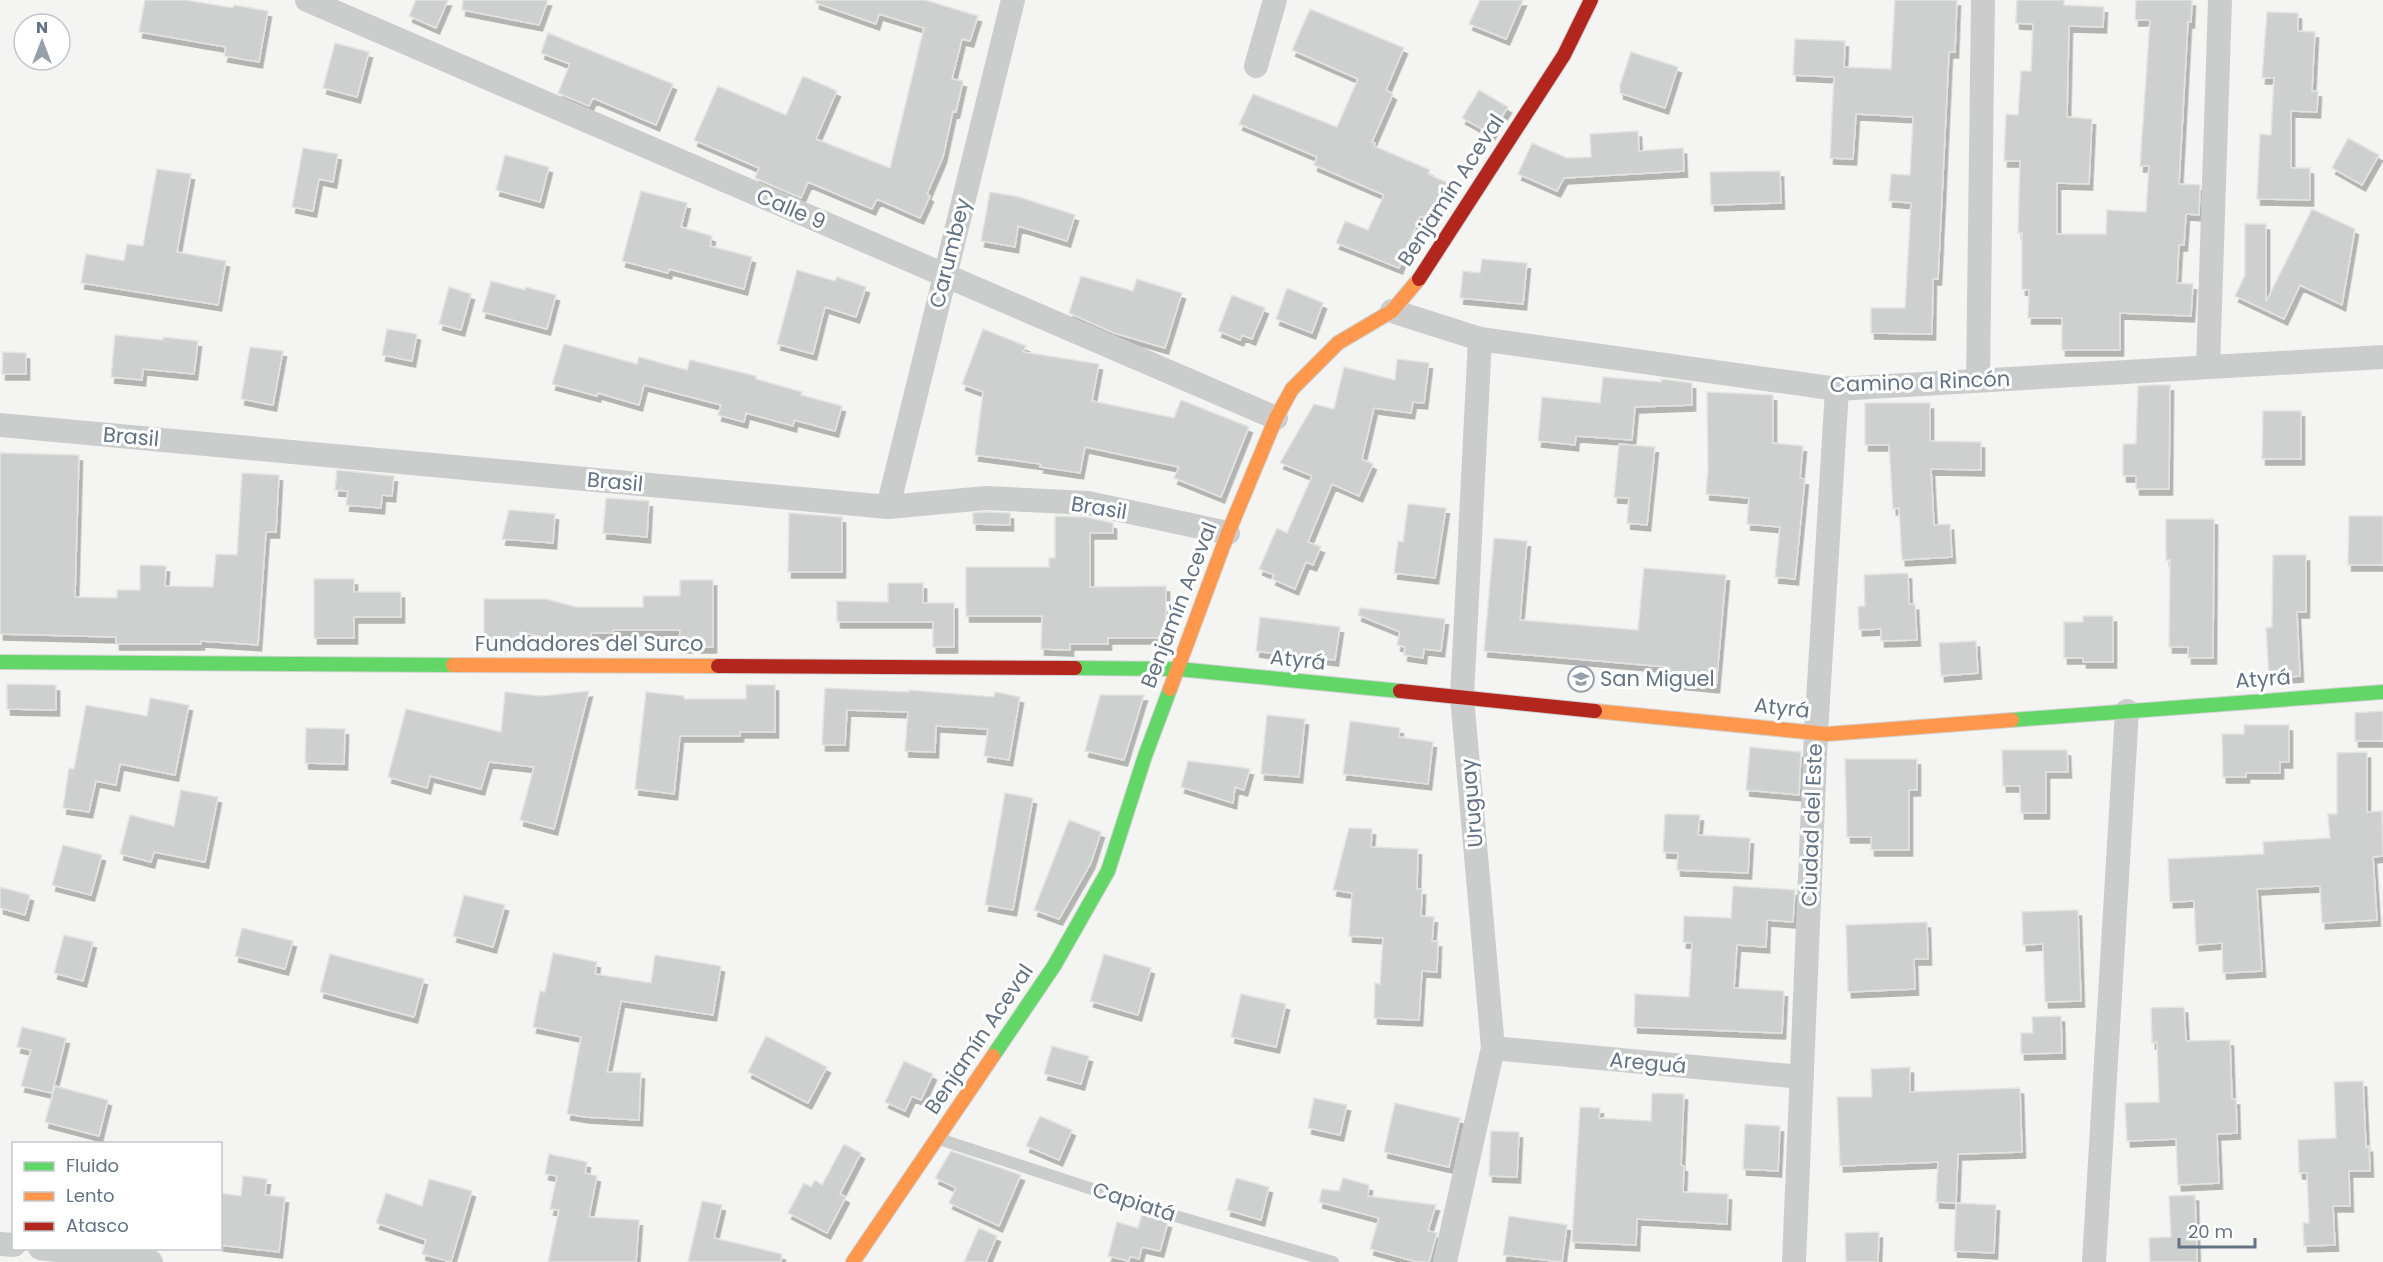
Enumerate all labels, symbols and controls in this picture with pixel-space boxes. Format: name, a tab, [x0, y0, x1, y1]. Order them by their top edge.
north arrow	[12, 12, 72, 72]
text: N	[36, 16, 48, 39]
street label: Benjamín Aceval	[1391, 108, 1511, 271]
street label: Calle 9	[752, 181, 830, 236]
street label: Carumbey	[922, 195, 977, 311]
street label: Camino a Rincón	[1829, 364, 2011, 399]
street label: Brasil	[102, 420, 160, 453]
street label: Brasil	[586, 465, 644, 498]
street label: Brasil	[1069, 489, 1129, 526]
street label: Benjamín Aceval	[1134, 518, 1224, 692]
street label: Fundadores del Surco	[475, 629, 703, 658]
street label: Atyrá	[1269, 642, 1327, 677]
street label: Atyrá	[2234, 662, 2292, 695]
school or university icon: San Miguel	[1566, 664, 1596, 694]
place label: San Miguel	[1600, 664, 1715, 693]
street label: Atyrá	[1753, 690, 1811, 725]
street label: Ciudad del Este	[1794, 743, 1829, 907]
street label: Uruguay	[1453, 757, 1490, 849]
street label: Benjamín Aceval	[917, 958, 1040, 1120]
street label: Areguá	[1609, 1045, 1688, 1080]
legend	[12, 1142, 222, 1250]
text: Fluido	[66, 1153, 119, 1178]
street label: Capiatá	[1089, 1174, 1179, 1229]
text: Lento	[66, 1183, 115, 1208]
scale bar	[2179, 1211, 2256, 1249]
text: Atasco	[66, 1213, 129, 1238]
text: 20 m	[2188, 1219, 2233, 1244]

